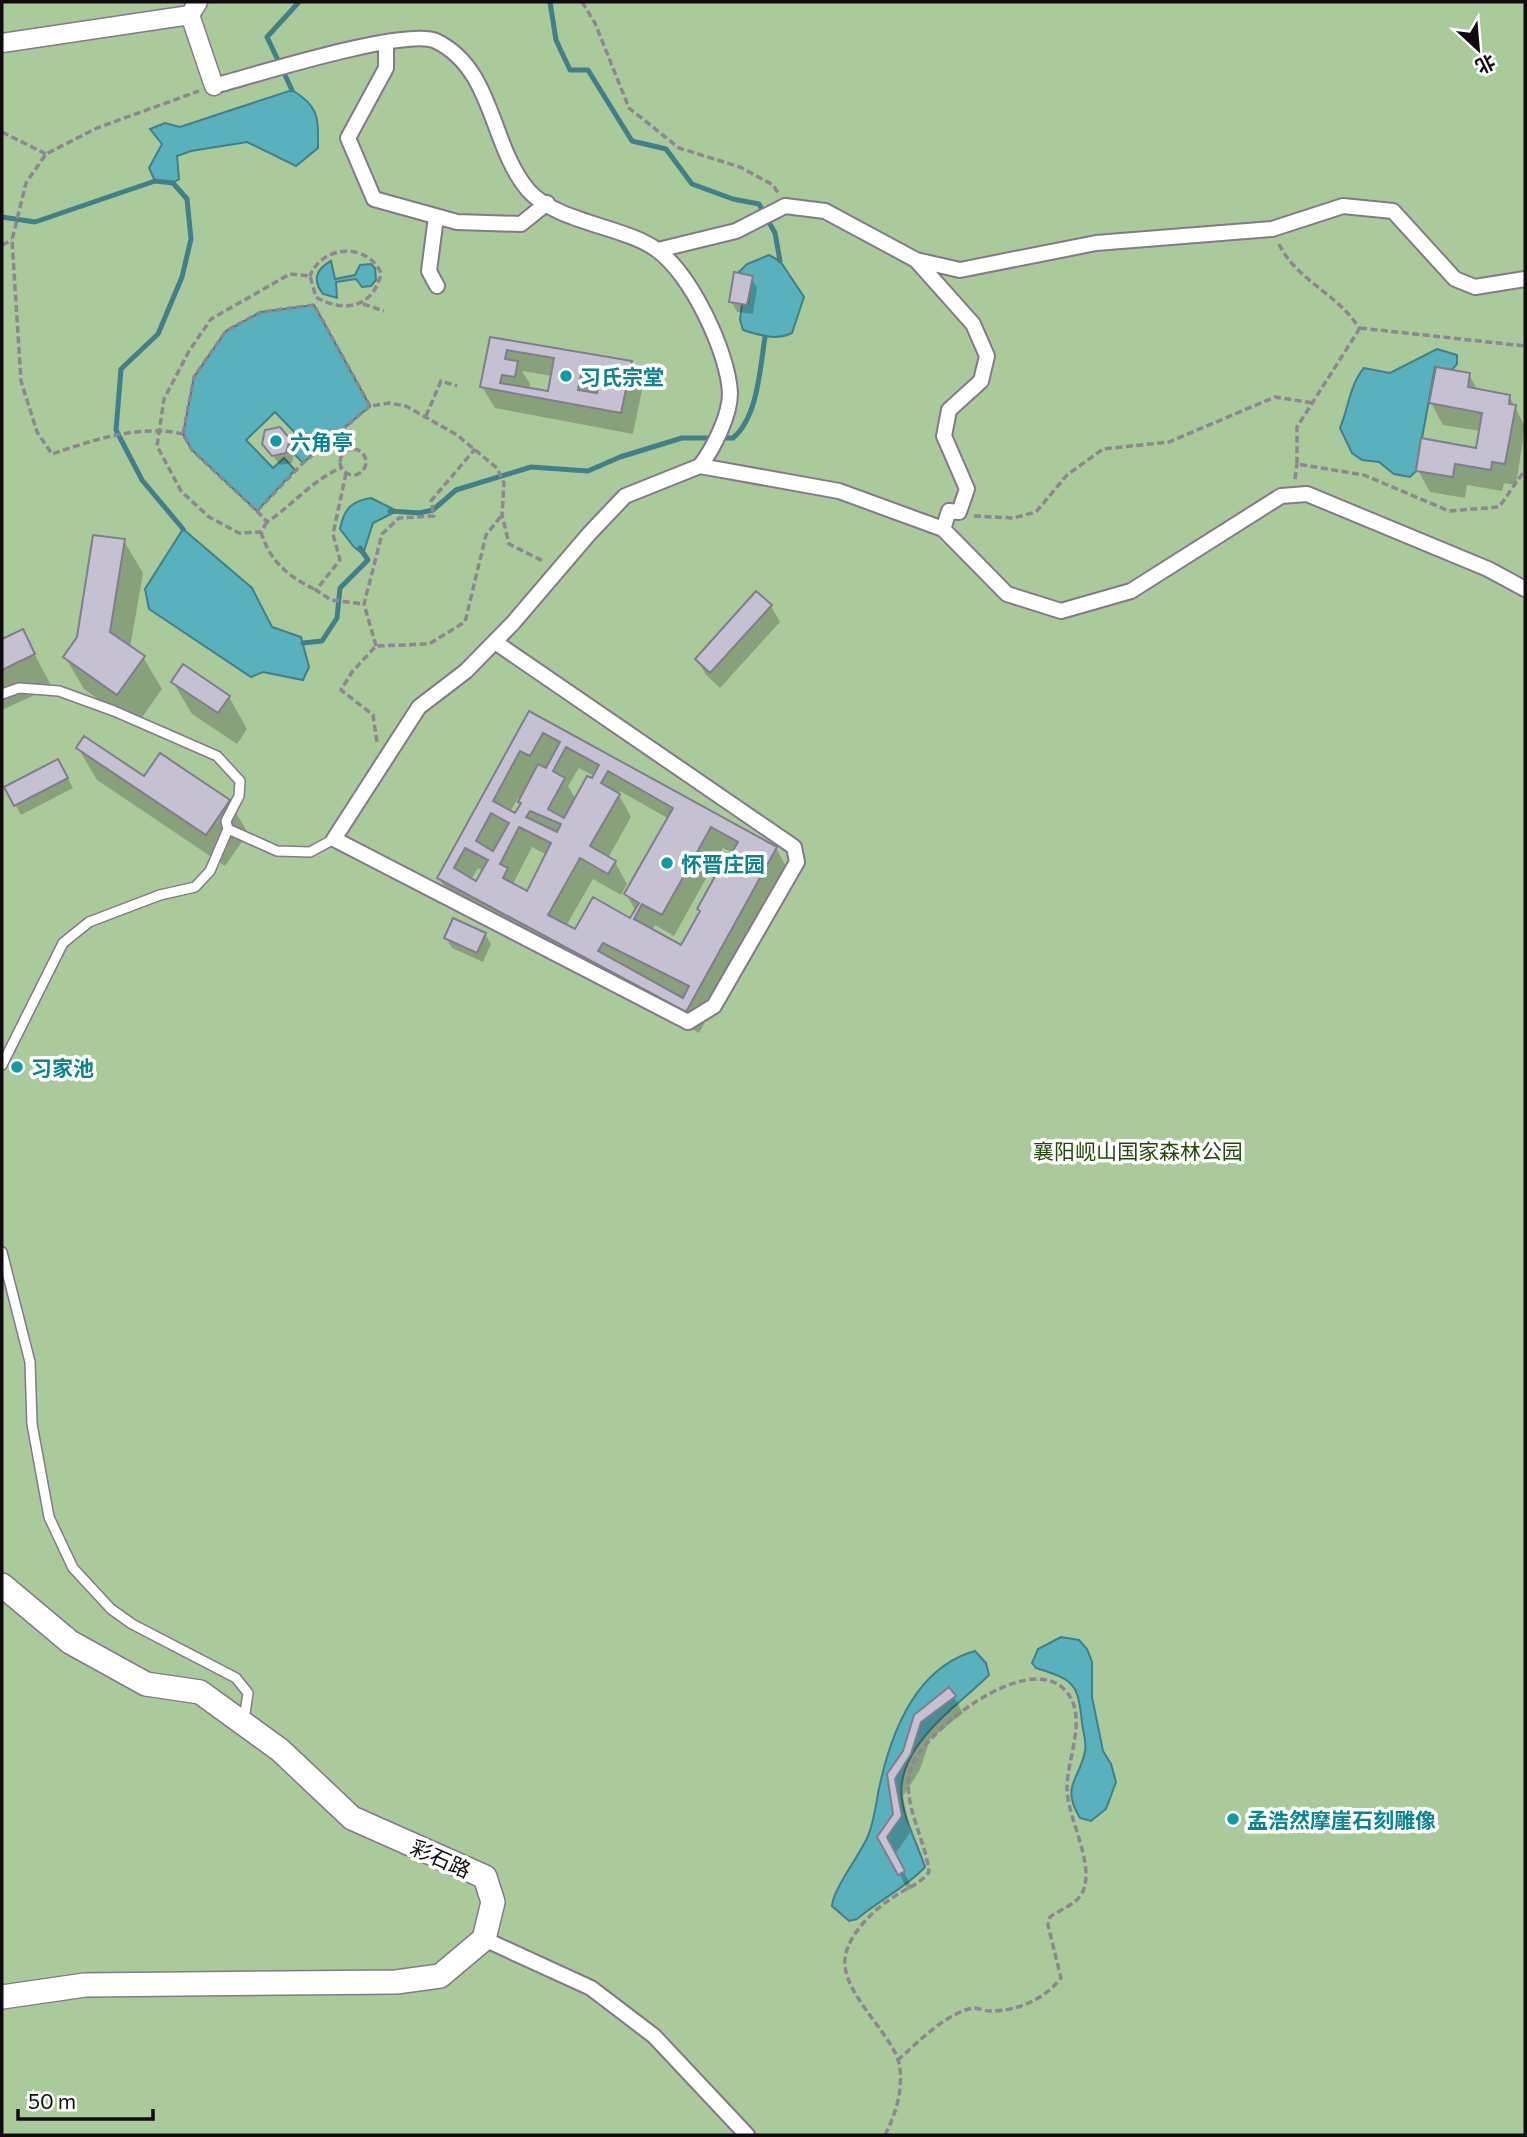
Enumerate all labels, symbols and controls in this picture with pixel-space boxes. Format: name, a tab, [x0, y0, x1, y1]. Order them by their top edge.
north arrow	[1443, 14, 1513, 84]
text: 北	[1472, 50, 1499, 79]
place label: 习氏宗堂	[580, 364, 664, 389]
marker: 习氏宗堂	[558, 368, 574, 384]
place label: 六角亭	[290, 429, 353, 454]
marker: 六角亭	[268, 433, 284, 449]
place label: 怀晋庄园	[681, 851, 765, 876]
marker: 怀晋庄园	[659, 855, 675, 871]
place label: 习家池	[31, 1055, 94, 1080]
marker: 习家池	[9, 1059, 25, 1075]
park label: 襄阳岘山国家森林公园	[1033, 1138, 1243, 1163]
place label: 孟浩然摩崖石刻雕像	[1247, 1807, 1436, 1832]
marker: 孟浩然摩崖石刻雕像	[1225, 1811, 1241, 1827]
street label: 彩石路	[407, 1834, 475, 1882]
scale bar	[18, 2078, 152, 2122]
text: 50 m	[28, 2088, 76, 2113]

